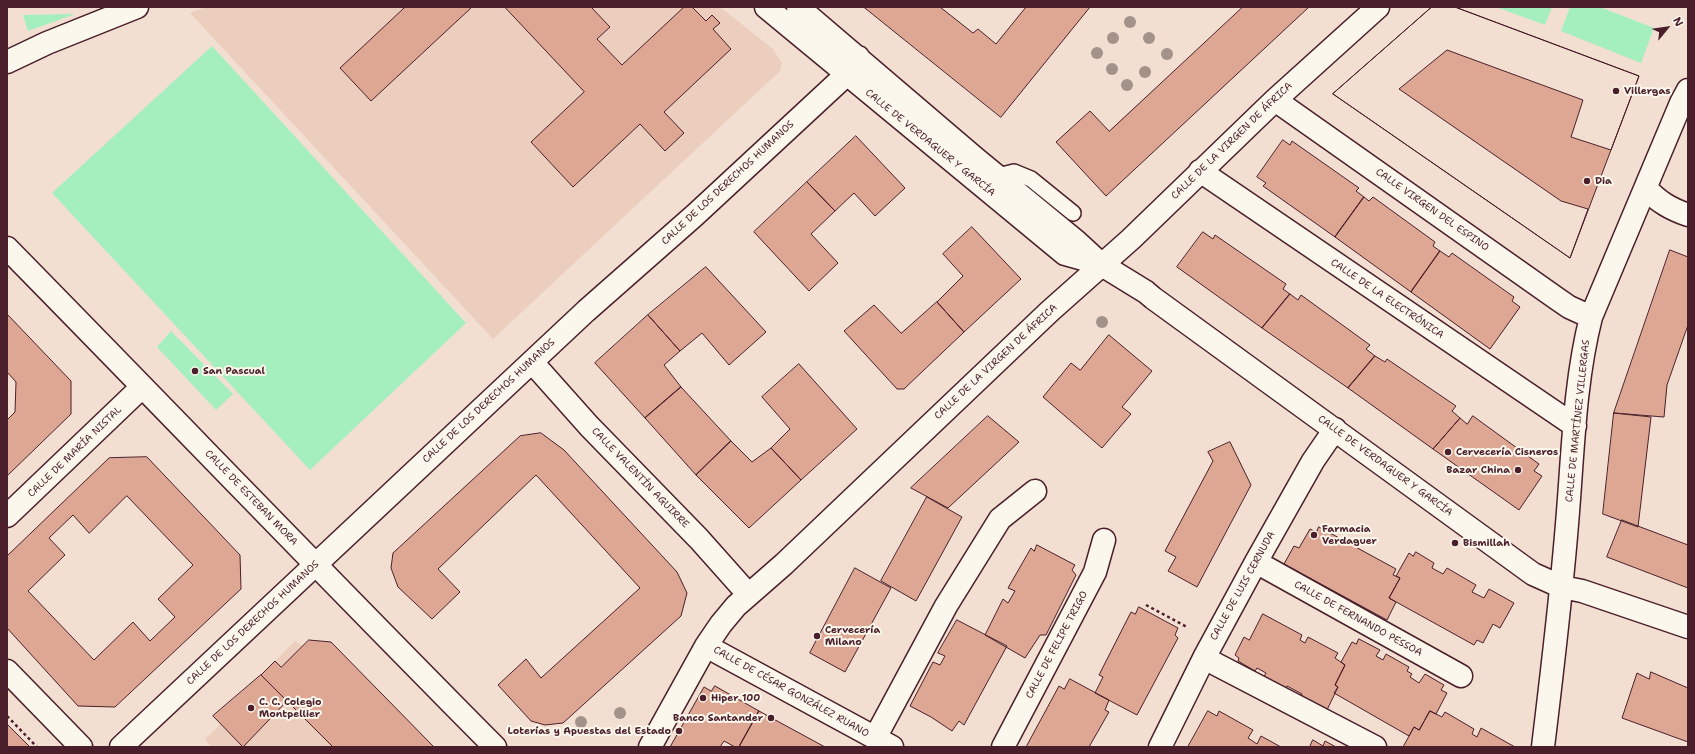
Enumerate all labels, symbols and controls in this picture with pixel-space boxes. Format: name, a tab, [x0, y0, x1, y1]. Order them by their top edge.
north arrow	[1647, 8, 1687, 48]
text: N	[1669, 14, 1687, 29]
street label: CALLE DE LA VIRGEN DE ÁFRICA	[1169, 80, 1295, 202]
place label: Villergas	[1624, 85, 1670, 97]
marker: Villergas	[1611, 86, 1621, 96]
street label: CALLE DE VERDAGUER Y GARCÍA	[863, 87, 997, 199]
street label: CALLE DE LOS DERECHOS HUMANOS	[659, 118, 797, 248]
street label: CALLE VIRGEN DEL ESPINO	[1373, 166, 1491, 254]
place label: Dia	[1595, 175, 1612, 187]
marker: Dia	[1582, 176, 1592, 186]
street label: CALLE DE LA ELECTRÓNICA	[1328, 257, 1446, 341]
street label: CALLE DE LA VIRGEN DE ÁFRICA	[932, 302, 1060, 422]
street label: CALLE DE LOS DERECHOS HUMANOS	[420, 336, 558, 466]
street label: CALLE DE MARTÍNEZ VILLERGAS	[1563, 339, 1593, 503]
place label: San Pascual	[203, 365, 265, 377]
marker: San Pascual	[190, 366, 200, 376]
street label: CALLE DE MARÍA NISTAL	[26, 404, 124, 500]
street label: CALLE DE VERDAGUER Y GARCÍA	[1315, 413, 1455, 519]
street label: CALLE VALENTÍN AGUIRRE	[589, 425, 691, 531]
place label: Cervecería Cisneros	[1456, 446, 1558, 458]
marker: Cervecería Cisneros	[1443, 447, 1453, 457]
street label: CALLE DE ESTEBAN MORA	[202, 448, 300, 548]
place label: Bazar China	[1446, 464, 1510, 476]
marker: Bazar China	[1513, 465, 1523, 475]
place label: Farmacia Verdaguer	[1322, 523, 1377, 546]
street label: CALLE DE LUIS CERNUDA	[1208, 529, 1278, 643]
marker: Farmacia Verdaguer	[1309, 530, 1319, 540]
place label: Bismillah	[1463, 537, 1510, 549]
marker: Bismillah	[1450, 538, 1460, 548]
street label: CALLE DE LOS DERECHOS HUMANOS	[184, 558, 322, 688]
street label: CALLE DE FERNANDO PESSOA	[1292, 579, 1424, 659]
street label: CALLE DE FELIPE TRIGO	[1024, 589, 1090, 701]
place label: Cervecería Milano	[825, 624, 880, 648]
marker: Cervecería Milano	[812, 631, 822, 641]
street label: CALLE DE CÉSAR GONZÁLEZ RUANO	[711, 644, 871, 740]
place label: Hiper 100	[711, 692, 760, 704]
marker: Hiper 100	[698, 693, 708, 703]
place label: C. C. Colegio Montpellier	[259, 696, 322, 720]
marker: C. C. Colegio Montpellier	[246, 703, 256, 713]
place label: Banco Santander	[673, 712, 763, 724]
marker: Banco Santander	[766, 713, 776, 723]
place label: Loterías y Apuestas del Estado	[507, 725, 671, 737]
marker: Loterías y Apuestas del Estado	[674, 726, 684, 736]

